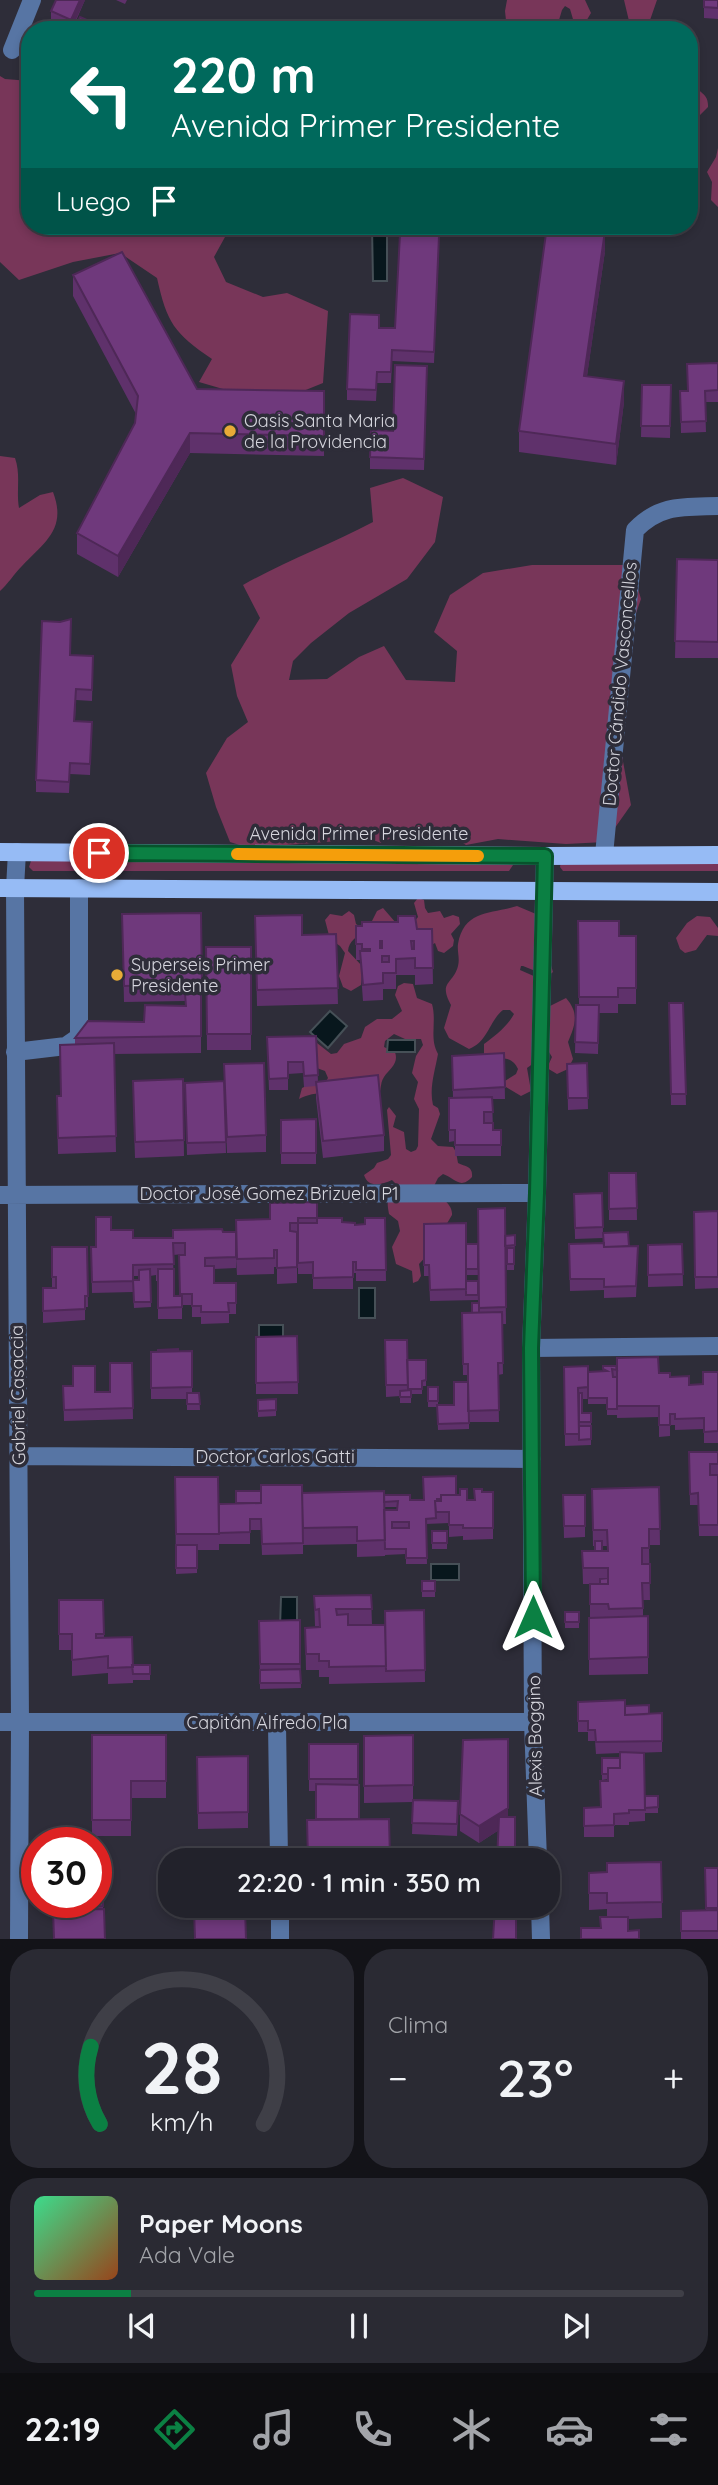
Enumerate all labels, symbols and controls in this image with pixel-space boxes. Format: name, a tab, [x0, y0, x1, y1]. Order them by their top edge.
text: 220 m	[171, 44, 316, 105]
icon: left	[56, 49, 147, 140]
text: Avenida Primer Presidente	[171, 105, 560, 145]
icon: arrive	[145, 182, 183, 220]
text: Luego	[56, 185, 131, 218]
place label: Oasis Santa Maria de la Providencia	[244, 409, 395, 453]
marker: Oasis Santa Maria de la Providencia	[222, 423, 238, 439]
street label: Doctor Cándido Vasconcellos	[597, 561, 642, 807]
street label: Avenida Primer Presidente	[249, 822, 469, 845]
pin	[69, 823, 129, 883]
icon: arrive	[80, 834, 118, 872]
place label: Superseis Primer Presidente	[131, 953, 270, 997]
marker: Superseis Primer Presidente	[109, 967, 125, 983]
street label: Doctor José Gomez Brizuela P1	[139, 1182, 399, 1205]
street label: Gabriel Casaccia	[5, 1325, 30, 1465]
street label: Doctor Carlos Gatti	[195, 1445, 355, 1468]
position arrow	[496, 1580, 570, 1654]
street label: Alexis Boggino	[522, 1675, 547, 1797]
street label: Capitán Alfredo Pla	[186, 1711, 348, 1734]
speed limit sign: 30	[21, 1827, 112, 1918]
text: 22:20 · 1 min · 350 m	[237, 1866, 481, 1899]
text: Clima	[388, 2010, 448, 2039]
text: 28	[141, 2022, 223, 2113]
text: 23°	[497, 2045, 573, 2110]
text: −	[388, 2054, 408, 2102]
text: +	[663, 2054, 684, 2102]
text: km/h	[150, 2106, 214, 2137]
text: Paper Moons	[139, 2207, 303, 2240]
text: Ada Vale	[139, 2240, 235, 2269]
icon: previous	[123, 2307, 161, 2345]
icon: pause	[340, 2307, 378, 2345]
icon: next	[557, 2307, 595, 2345]
icon: directions	[150, 2405, 199, 2454]
icon: music	[249, 2405, 298, 2454]
icon: phone	[348, 2405, 397, 2454]
icon: climate	[447, 2405, 496, 2454]
icon: car	[545, 2405, 594, 2454]
icon: filters	[644, 2405, 693, 2454]
text: 22:19	[25, 2409, 101, 2449]

